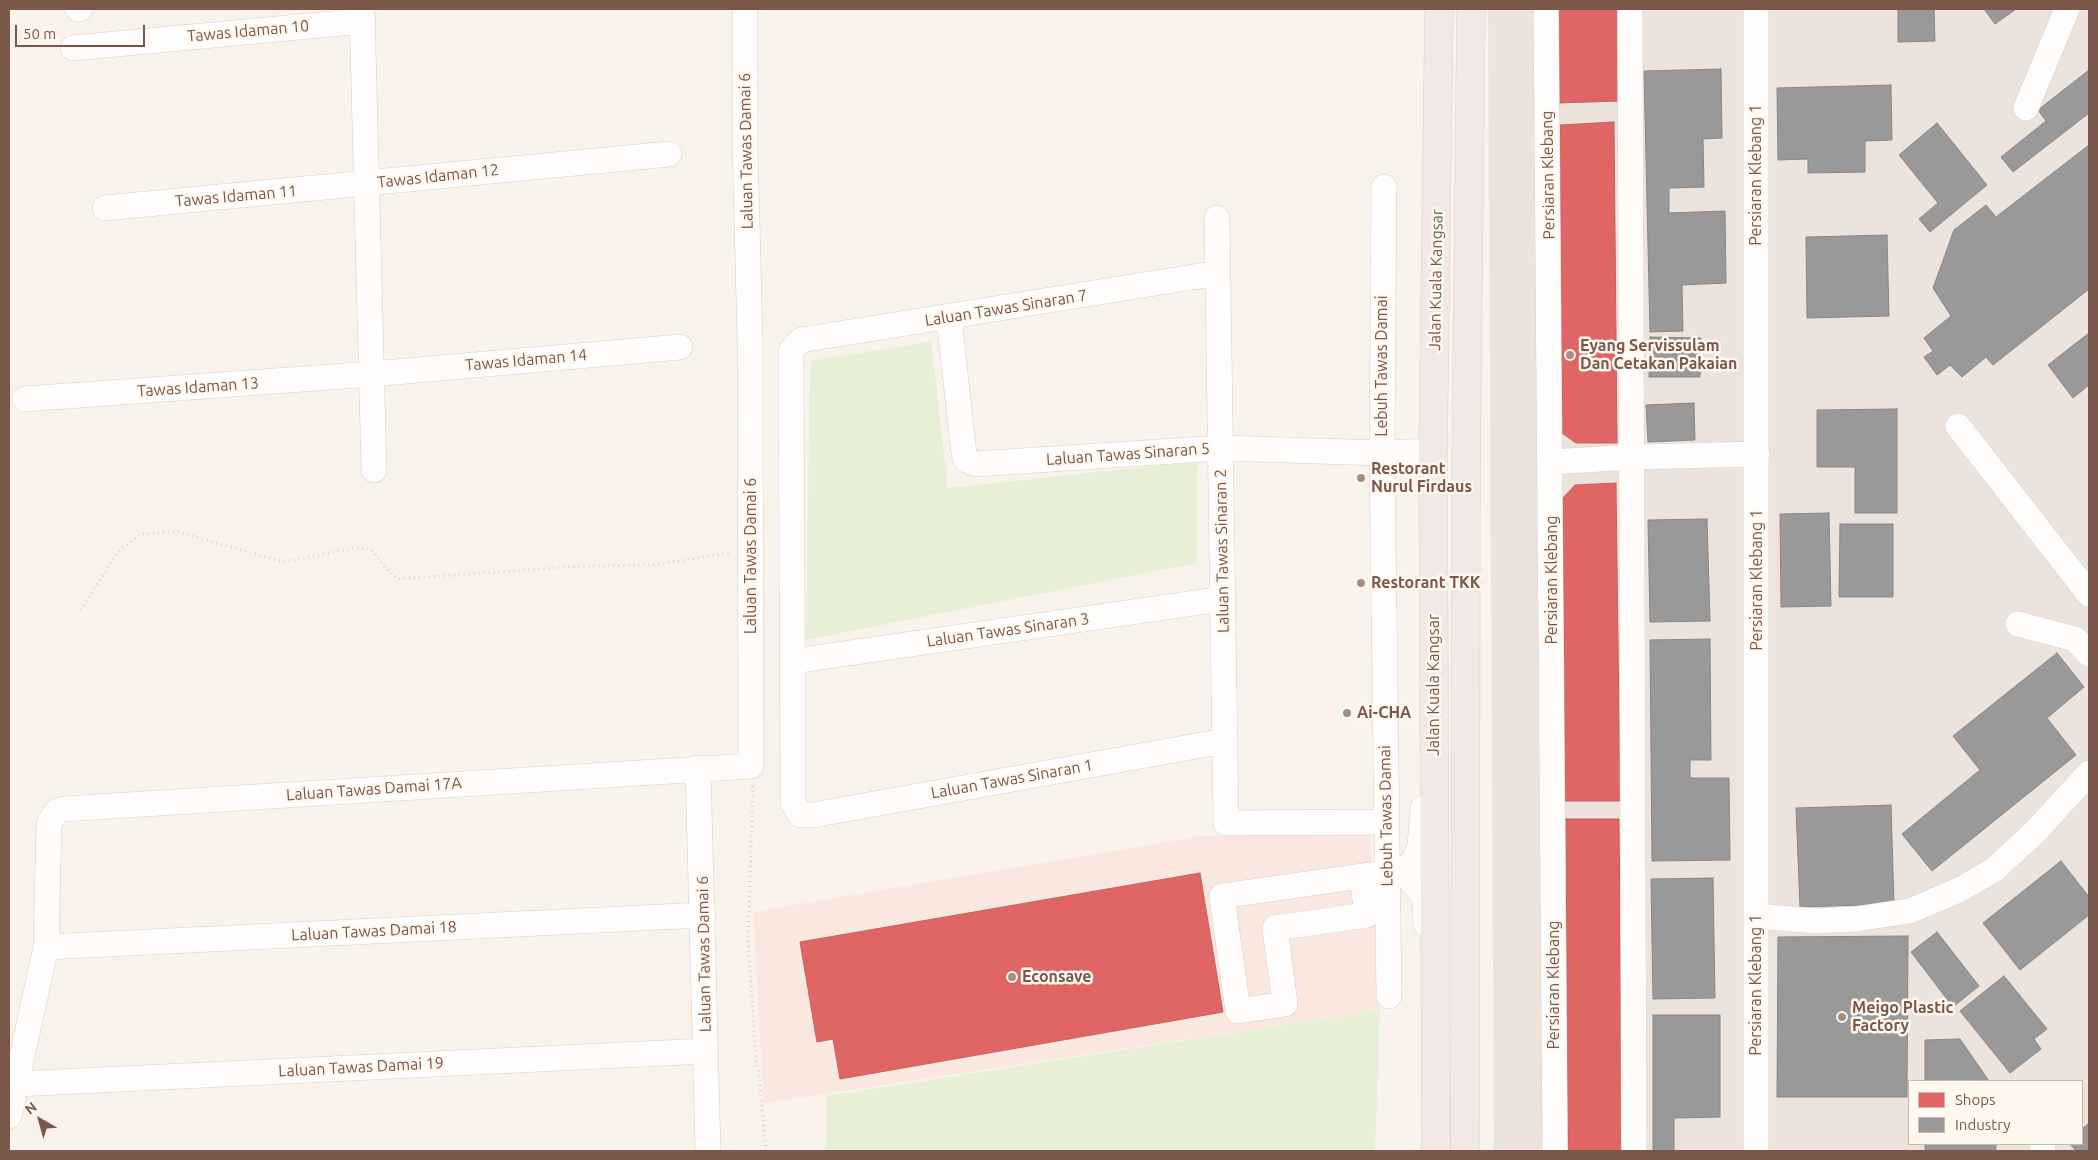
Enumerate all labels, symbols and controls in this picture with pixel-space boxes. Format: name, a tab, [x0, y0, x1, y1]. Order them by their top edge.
scale bar	[18, 15, 148, 47]
street label: Tawas Idaman 10	[186, 16, 310, 46]
text: 50 m	[23, 25, 56, 42]
street label: Laluan Tawas Damai 6	[735, 73, 757, 229]
street label: Persiaran Klebang 1	[1746, 104, 1766, 246]
street label: Persiaran Klebang	[1537, 110, 1559, 240]
street label: Tawas Idaman 12	[376, 160, 500, 192]
street label: Tawas Idaman 11	[174, 181, 298, 211]
street label: Jalan Kuala Kangsar	[1425, 209, 1447, 351]
street label: Laluan Tawas Sinaran 7	[923, 286, 1089, 330]
street label: Lebuh Tawas Damai	[1372, 295, 1392, 437]
place label: Eyang Servissulam Dan Cetakan Pakaian	[1580, 336, 1737, 374]
street label: Tawas Idaman 14	[464, 345, 588, 375]
marker: Eyang Servissulam Dan Cetakan Pakaian	[1564, 349, 1576, 361]
street label: Tawas Idaman 13	[136, 373, 260, 401]
street label: Laluan Tawas Sinaran 5	[1045, 439, 1211, 469]
place label: Restorant Nurul Firdaus	[1371, 459, 1472, 497]
street label: Laluan Tawas Sinaran 2	[1211, 469, 1233, 633]
marker: Restorant Nurul Firdaus	[1355, 472, 1367, 484]
street label: Laluan Tawas Damai 6	[741, 478, 761, 634]
street label: Persiaran Klebang 1	[1747, 509, 1767, 651]
street label: Persiaran Klebang	[1542, 516, 1562, 644]
place label: Restorant TKK	[1371, 573, 1480, 593]
marker: Restorant TKK	[1355, 577, 1367, 589]
street label: Laluan Tawas Sinaran 3	[925, 609, 1091, 651]
street label: Jalan Kuala Kangsar	[1424, 614, 1444, 756]
place label: Ai-CHA	[1357, 703, 1411, 723]
marker: Ai-CHA	[1341, 707, 1353, 719]
street label: Lebuh Tawas Damai	[1375, 745, 1397, 887]
street label: Laluan Tawas Sinaran 1	[929, 755, 1095, 803]
street label: Laluan Tawas Damai 17A	[286, 773, 462, 805]
street label: Laluan Tawas Damai 6	[693, 876, 715, 1032]
street label: Persiaran Klebang 1	[1746, 914, 1766, 1056]
street label: Laluan Tawas Damai 18	[291, 917, 457, 945]
street label: Persiaran Klebang	[1544, 921, 1564, 1049]
place label: Econsave	[1022, 967, 1092, 987]
marker: Econsave	[1006, 971, 1018, 983]
place label: Meigo Plastic Factory	[1852, 998, 1953, 1036]
marker: Meigo Plastic Factory	[1836, 1011, 1848, 1023]
street label: Laluan Tawas Damai 19	[278, 1053, 444, 1081]
legend	[1908, 1080, 2083, 1145]
text: Shops	[1955, 1091, 1996, 1108]
north arrow	[15, 1095, 65, 1145]
text: N	[22, 1099, 40, 1118]
text: Industry	[1955, 1116, 2010, 1133]

